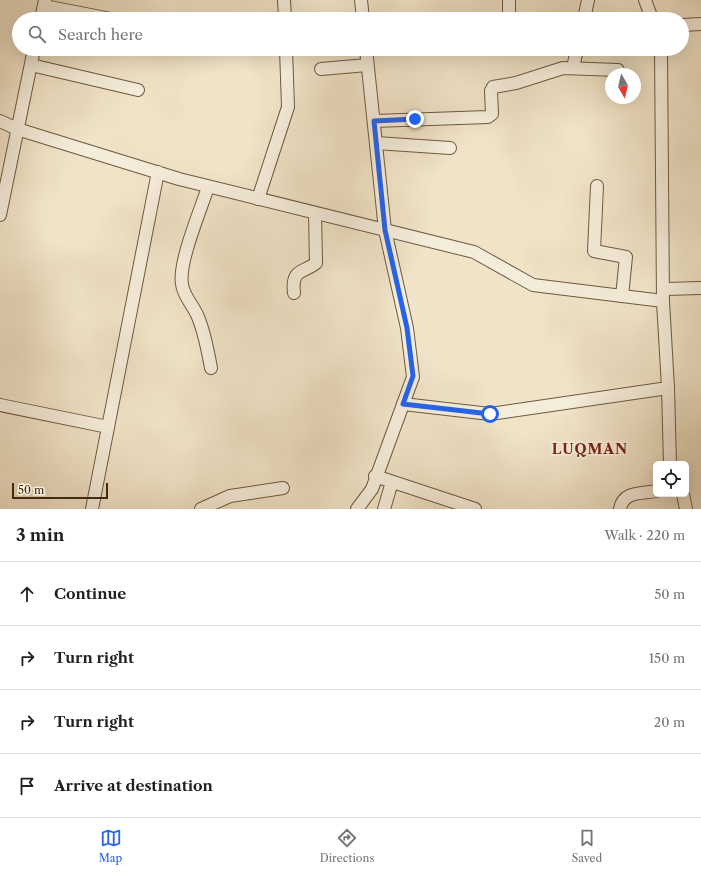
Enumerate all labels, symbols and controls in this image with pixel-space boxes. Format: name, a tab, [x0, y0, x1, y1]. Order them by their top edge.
search box	[12, 12, 689, 56]
icon: search	[26, 23, 48, 45]
text: Search here	[58, 25, 143, 44]
north arrow	[605, 68, 641, 104]
route end	[406, 110, 424, 128]
route start	[481, 405, 499, 423]
district label: LUQMAN	[552, 440, 628, 458]
map controls	[653, 461, 689, 497]
button: locate	[653, 461, 689, 497]
scale bar	[12, 481, 108, 500]
text: 50 m	[18, 483, 44, 497]
text: 3 min	[16, 525, 65, 545]
text: Walk · 220 m	[605, 527, 685, 543]
icon: ahead	[16, 583, 38, 605]
text: Continue	[54, 584, 126, 603]
text: 50 m	[654, 586, 685, 602]
icon: right	[16, 647, 38, 669]
text: Turn right	[54, 648, 134, 667]
text: 150 m	[649, 650, 685, 666]
icon: right	[16, 711, 38, 733]
text: Turn right	[54, 712, 134, 731]
text: 20 m	[654, 714, 685, 730]
icon: arrive	[16, 775, 38, 797]
text: Arrive at destination	[54, 776, 213, 795]
tab: Map	[99, 827, 122, 865]
tab: Directions	[320, 827, 374, 865]
tab: Saved	[572, 827, 602, 865]

